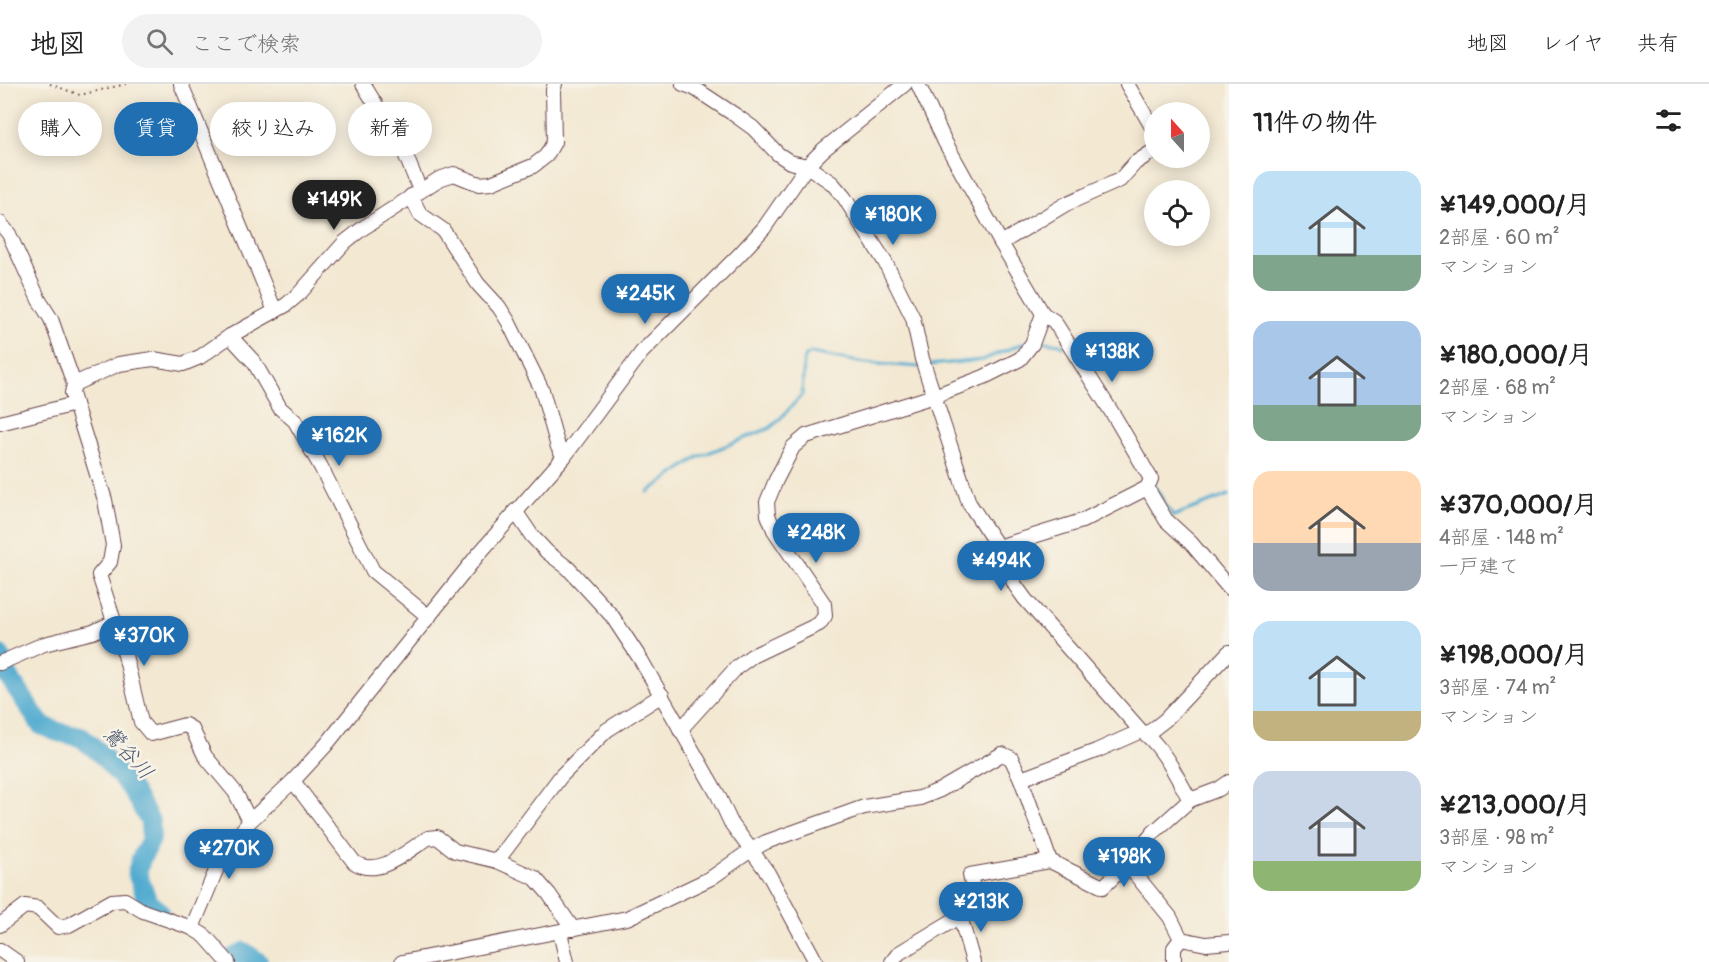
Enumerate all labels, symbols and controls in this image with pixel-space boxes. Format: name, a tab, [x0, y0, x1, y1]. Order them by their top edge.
search box	[122, 14, 542, 68]
icon: search	[143, 25, 176, 58]
text: 地図	[30, 27, 86, 62]
text: ここで検索	[191, 30, 301, 58]
text: 地図	[1467, 30, 1509, 57]
text: レイヤ	[1542, 30, 1604, 57]
text: 共有	[1637, 30, 1679, 57]
chip: 購入	[18, 102, 102, 156]
chip: 賃貸	[114, 102, 198, 156]
chip: 絞り込み	[210, 102, 336, 156]
chip: 新着	[348, 102, 432, 156]
north arrow	[1144, 102, 1210, 168]
map controls	[1144, 102, 1210, 246]
icon: filters	[1652, 104, 1685, 137]
text: 11件の物件	[1253, 107, 1377, 139]
pin: ¥149K	[292, 180, 376, 231]
button: locate	[1144, 180, 1210, 246]
text: ¥149K	[306, 187, 362, 212]
text: ¥149,000/月	[1439, 189, 1591, 221]
pin: ¥180K	[851, 195, 935, 246]
icon: home	[1301, 195, 1373, 267]
text: ¥180K	[864, 202, 922, 227]
text: 2部屋 · 60 m²	[1439, 225, 1560, 250]
text: マンション	[1439, 254, 1538, 279]
pin: ¥245K	[603, 274, 687, 325]
text: ¥245K	[615, 281, 675, 306]
pin: ¥138K	[1070, 332, 1154, 383]
text: ¥138K	[1085, 339, 1140, 364]
text: ¥180,000/月	[1439, 339, 1593, 371]
icon: home	[1301, 345, 1373, 417]
text: 2部屋 · 68 m²	[1439, 375, 1556, 400]
text: マンション	[1439, 404, 1538, 429]
pin: ¥162K	[297, 416, 381, 467]
text: ¥162K	[311, 423, 367, 448]
text: ¥370,000/月	[1439, 489, 1598, 521]
icon: home	[1301, 495, 1373, 567]
pin: ¥248K	[774, 513, 858, 564]
text: ¥248K	[787, 520, 845, 545]
text: 4部屋 · 148 m²	[1439, 525, 1564, 550]
pin: ¥494K	[959, 541, 1043, 592]
text: ¥494K	[971, 548, 1031, 573]
text: 一戸建て	[1439, 554, 1519, 579]
pin: ¥370K	[102, 616, 186, 667]
text: ¥370K	[113, 623, 175, 648]
text: ¥198,000/月	[1439, 639, 1589, 671]
icon: home	[1301, 645, 1373, 717]
text: 3部屋 · 74 m²	[1439, 675, 1556, 700]
text: マンション	[1439, 704, 1538, 729]
water label: 鶯谷川	[97, 721, 159, 785]
text: ¥213,000/月	[1439, 789, 1591, 821]
icon: home	[1301, 795, 1373, 867]
text: 3部屋 · 98 m²	[1439, 825, 1555, 850]
pin: ¥270K	[187, 829, 271, 880]
text: ¥270K	[198, 836, 260, 861]
pin: ¥198K	[1082, 837, 1166, 888]
text: ¥198K	[1097, 844, 1151, 869]
text: マンション	[1439, 854, 1538, 879]
pin: ¥213K	[939, 882, 1023, 933]
text: ¥213K	[953, 889, 1009, 914]

